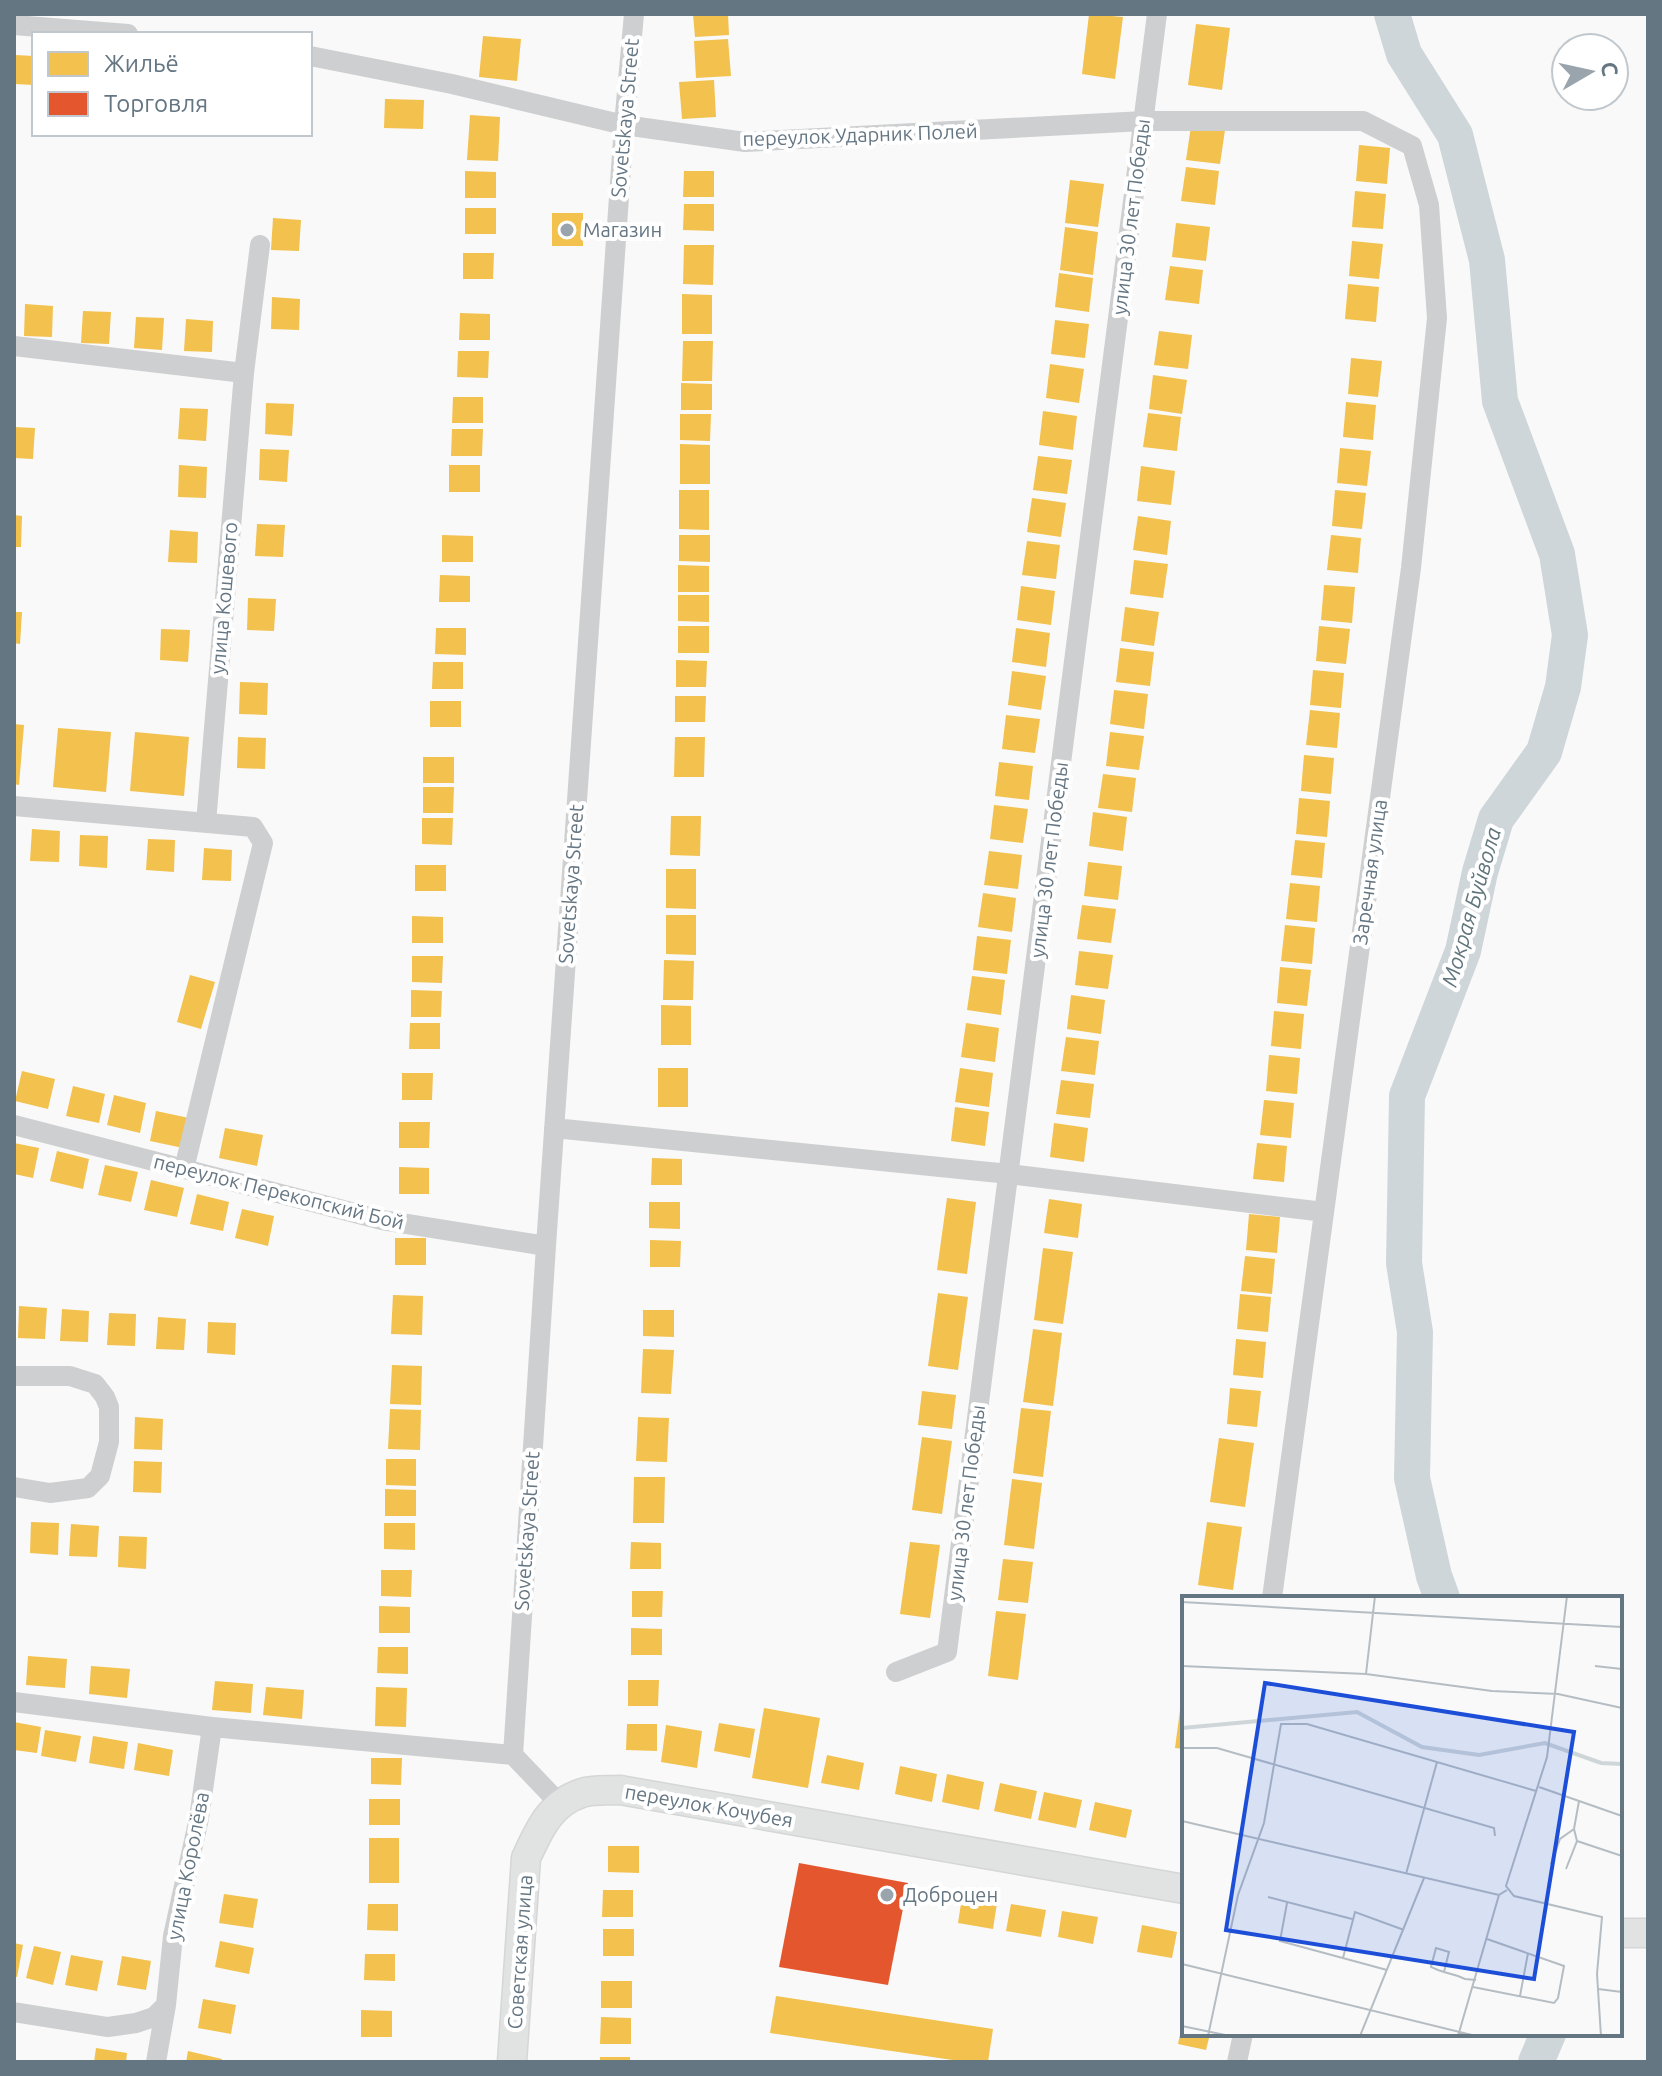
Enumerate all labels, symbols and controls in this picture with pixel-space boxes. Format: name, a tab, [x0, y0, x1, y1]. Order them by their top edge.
legend	[32, 32, 312, 136]
north arrow	[1550, 32, 1630, 112]
street label: Sovetskaya Street	[606, 37, 643, 199]
text: Жильё	[104, 50, 179, 77]
text: С	[1597, 60, 1624, 78]
text: Торговля	[104, 90, 208, 117]
street label: улица 30 лет Победы	[1107, 118, 1154, 316]
street label: переулок Ударник Полей	[742, 119, 978, 150]
place label: Магазин	[583, 218, 662, 241]
marker: Магазин	[558, 221, 576, 239]
street label: улица Кошевого	[205, 521, 242, 675]
street label: улица 30 лет Победы	[1025, 761, 1072, 959]
street label: Заречная улица	[1348, 798, 1391, 946]
street label: Sovetskaya Street	[553, 803, 588, 965]
water label: Мокрая Буйвола	[1436, 824, 1505, 989]
street label: переулок Перекопский Бой	[152, 1149, 407, 1234]
street label: улица 30 лет Победы	[942, 1404, 989, 1602]
street label: Sovetskaya Street	[509, 1450, 544, 1612]
inset map	[1182, 1596, 1622, 2036]
street label: переулок Кочубея	[623, 1779, 795, 1832]
street label: улица Королёва	[162, 1790, 213, 1942]
street label: Советская улица	[503, 1874, 536, 2030]
place label: Доброцен	[903, 1883, 998, 1906]
marker: Доброцен	[878, 1886, 896, 1904]

